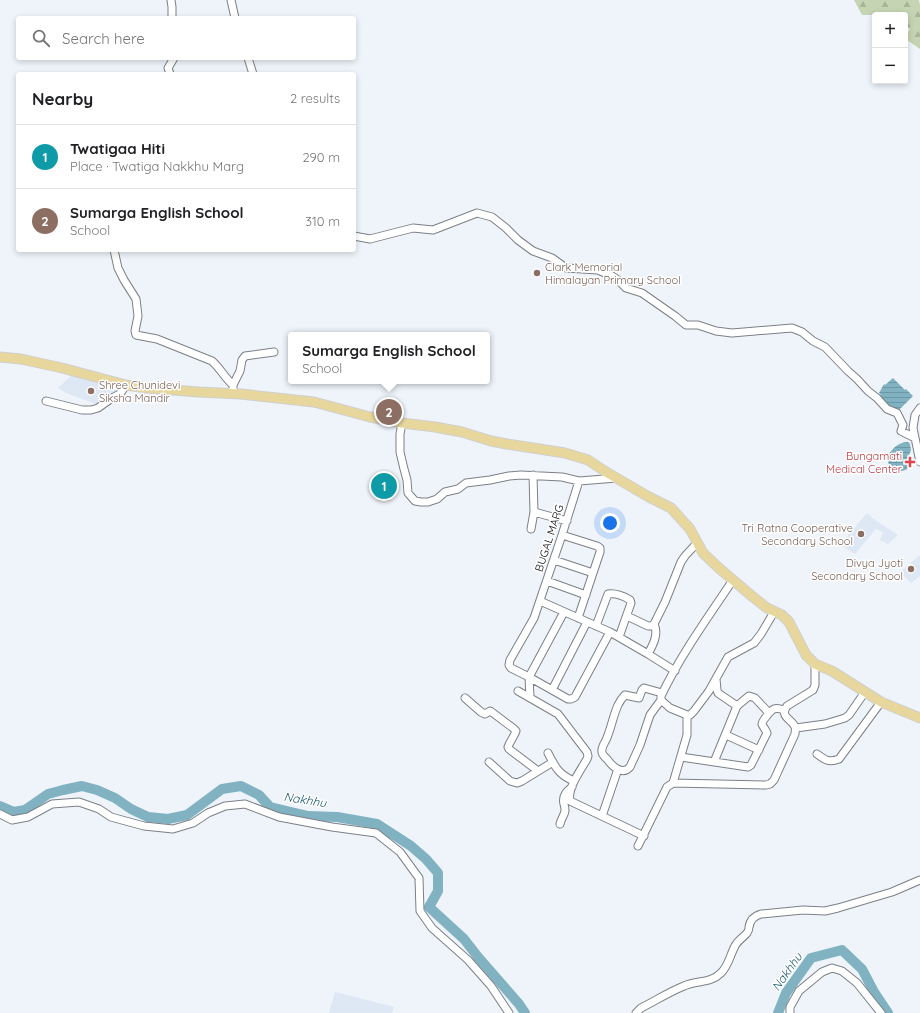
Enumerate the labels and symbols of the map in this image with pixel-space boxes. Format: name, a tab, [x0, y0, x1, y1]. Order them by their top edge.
place label: Clark Memorial Himalayan Primary School	[545, 260, 681, 287]
marker: Clark Memorial Himalayan Primary School	[532, 268, 542, 278]
place label: Shree Chunidevi Siksha Mandir	[99, 378, 180, 405]
marker: Shree Chunidevi Siksha Mandir	[86, 386, 96, 396]
pin: 2	[376, 397, 402, 427]
place label: Bungamati Medical Center	[826, 449, 903, 476]
marker: Bungamati Medical Center	[905, 457, 915, 467]
pin: 1	[371, 471, 397, 501]
street label: BUGAL MARG	[532, 503, 566, 573]
your location	[600, 513, 620, 533]
place label: Tri Ratna Cooperative Secondary School	[741, 521, 853, 548]
marker: Tri Ratna Cooperative Secondary School	[856, 529, 866, 539]
place label: Divya Jyoti Secondary School	[811, 556, 903, 583]
marker: Divya Jyoti Secondary School	[906, 564, 916, 574]
water label: Nakhhu	[283, 789, 329, 810]
water label: Nakhhu	[768, 949, 806, 994]

